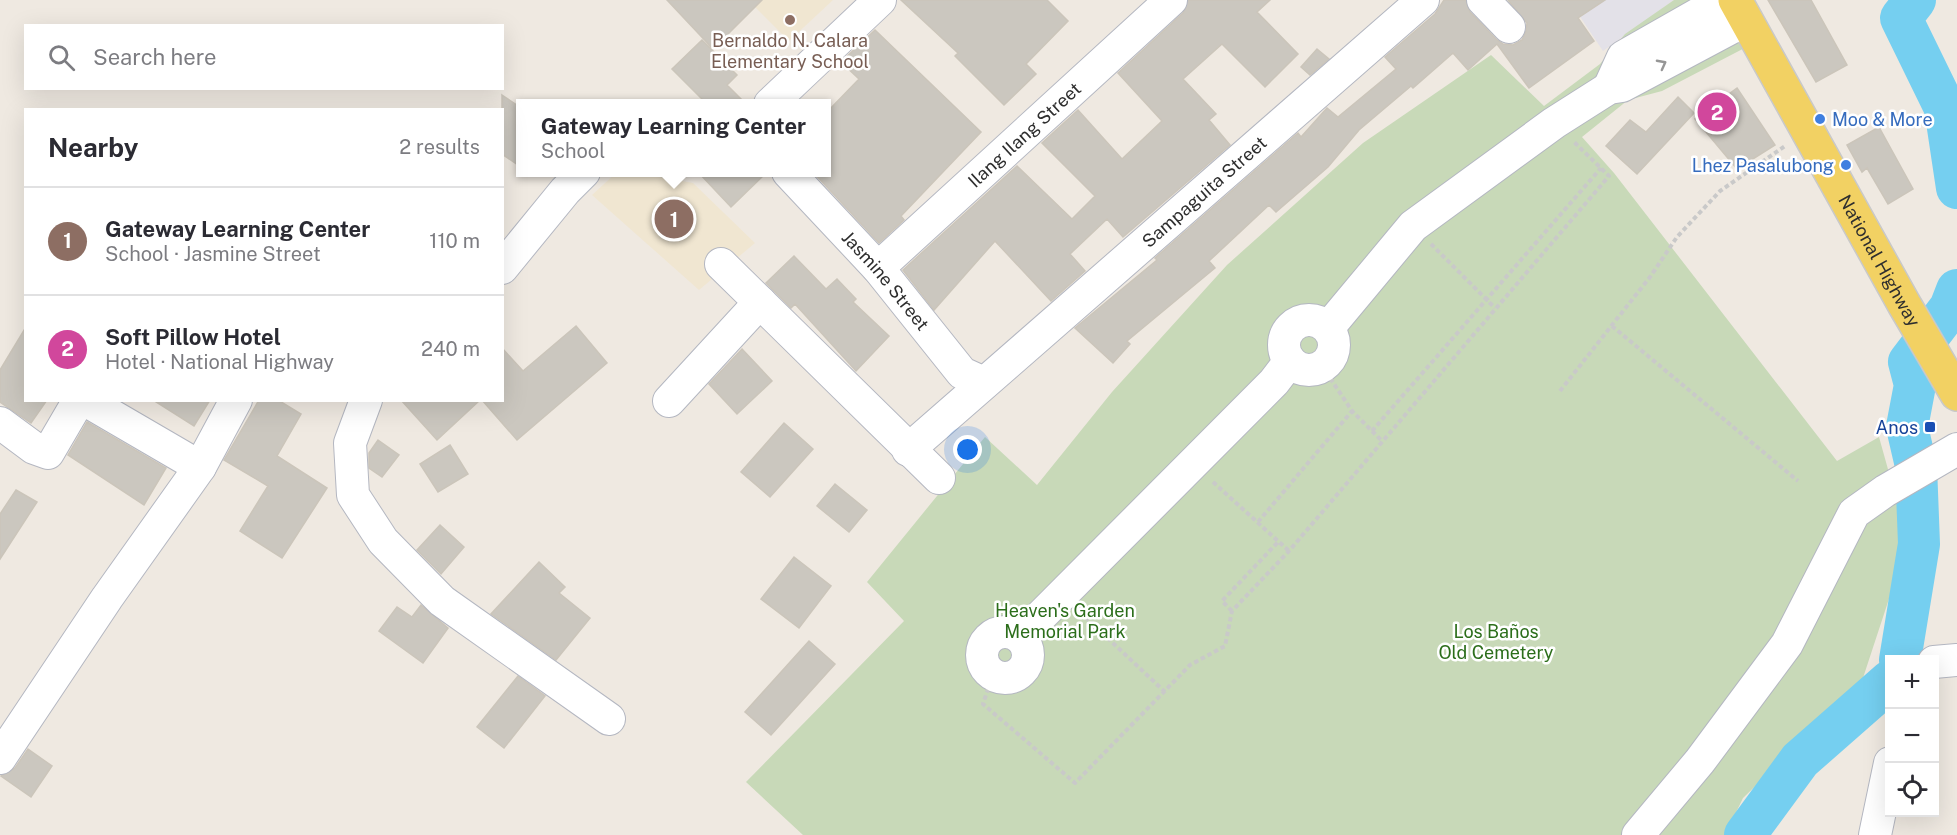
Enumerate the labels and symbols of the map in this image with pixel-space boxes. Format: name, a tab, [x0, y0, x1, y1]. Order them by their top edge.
marker: Bernaldo N. Calara Elementary School	[783, 13, 797, 27]
place label: Bernaldo N. Calara Elementary School	[711, 30, 869, 72]
one-way arrow	[1656, 60, 1666, 71]
street label: Ilang Ilang Street	[963, 78, 1085, 191]
pin: 2	[1698, 90, 1736, 134]
place label: Moo & More	[1832, 109, 1933, 130]
marker: Moo & More	[1813, 112, 1827, 126]
street label: Sampaguita Street	[1138, 132, 1270, 251]
place label: Lhez Pasalubong	[1692, 155, 1834, 176]
marker: Lhez Pasalubong	[1839, 158, 1853, 172]
street label: National Highway	[1835, 191, 1925, 330]
pin: 1	[654, 196, 694, 242]
street label: Jasmine Street	[838, 226, 934, 334]
place label: Anos	[1876, 417, 1918, 438]
marker: Anos	[1923, 420, 1937, 434]
your location	[953, 435, 982, 464]
park label: Heaven's Garden Memorial Park	[995, 600, 1135, 642]
park label: Los Baños Old Cemetery	[1439, 621, 1554, 663]

